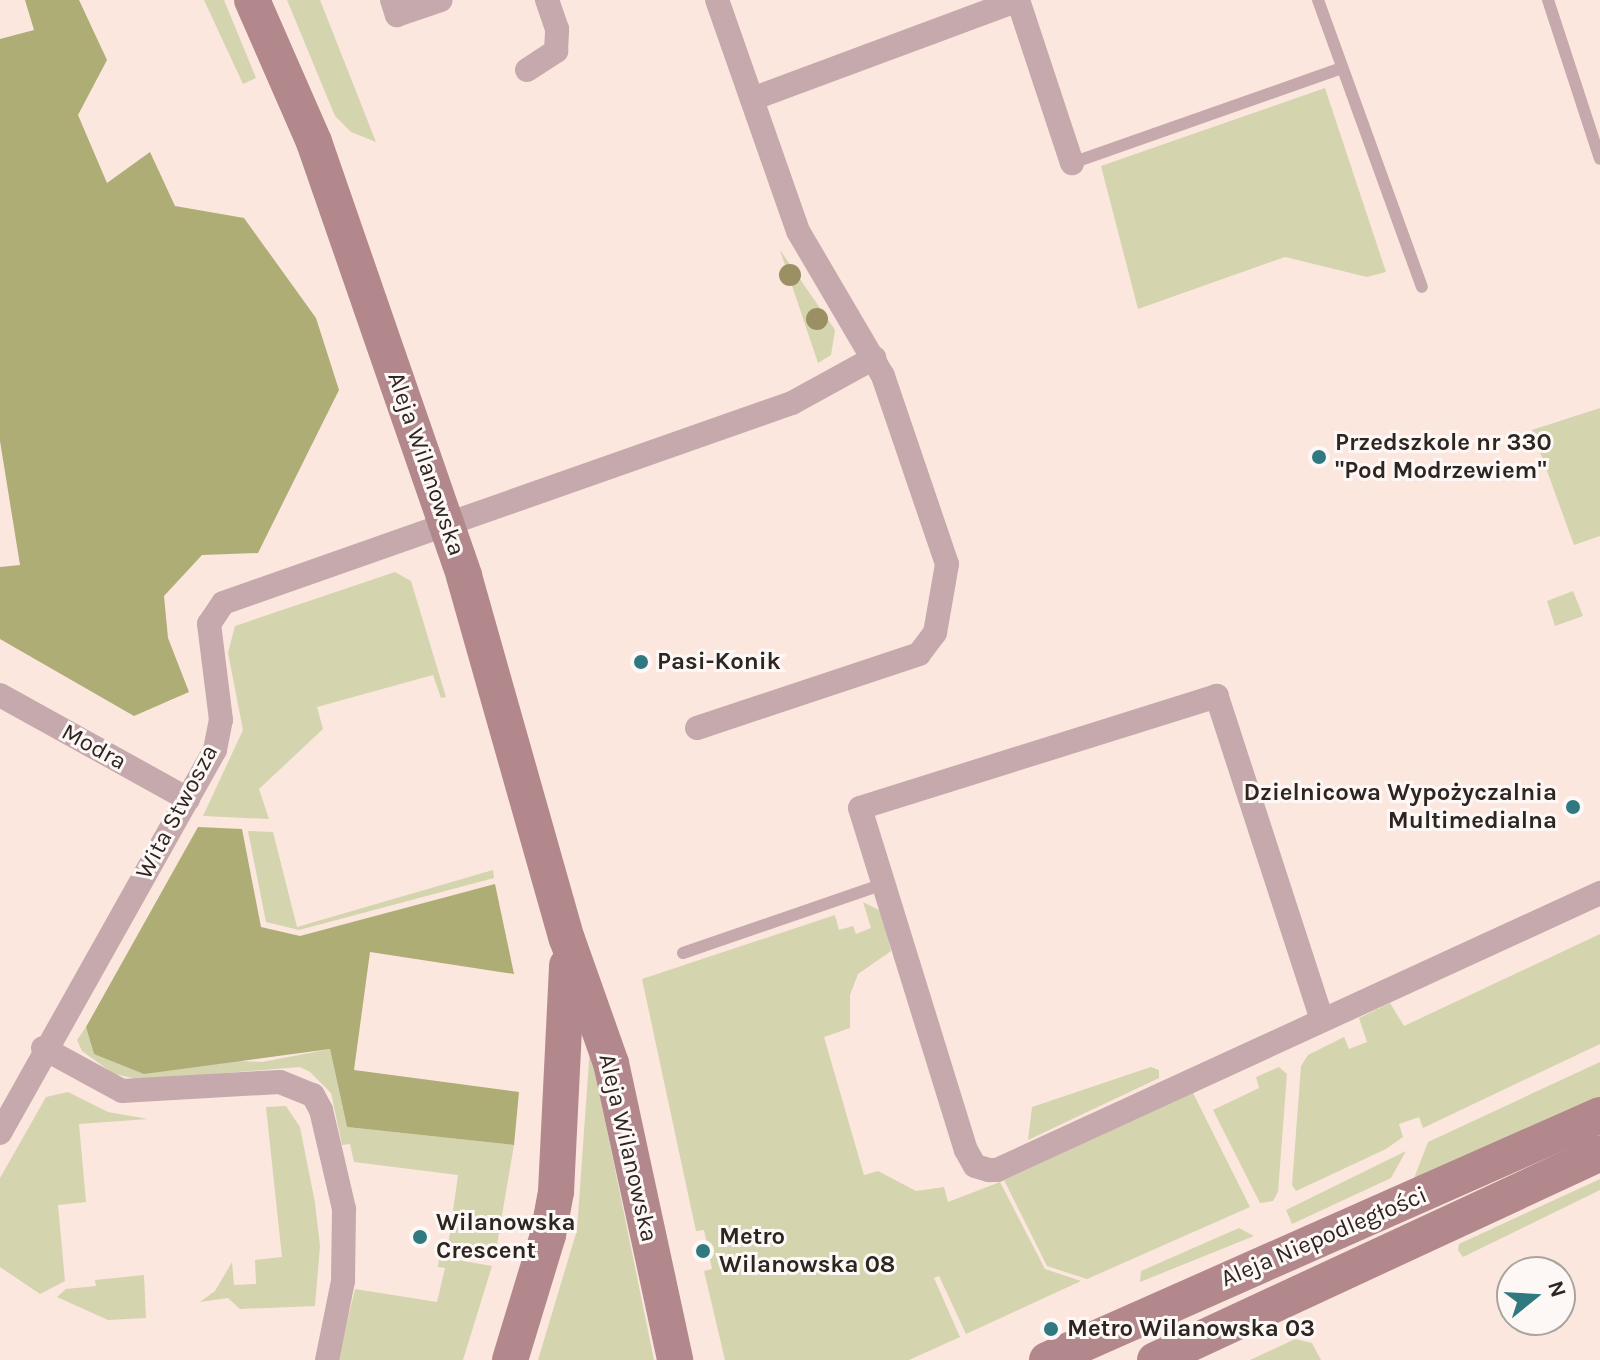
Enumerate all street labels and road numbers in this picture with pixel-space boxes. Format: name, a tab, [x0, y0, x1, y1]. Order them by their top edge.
street label: Aleja Wilanowska	[381, 368, 471, 560]
street label: Modra	[57, 718, 131, 776]
street label: Wita Stwosza	[130, 740, 224, 884]
street label: Aleja Wilanowska	[592, 1051, 664, 1245]
street label: Aleja Niepodległości	[1217, 1181, 1431, 1293]

